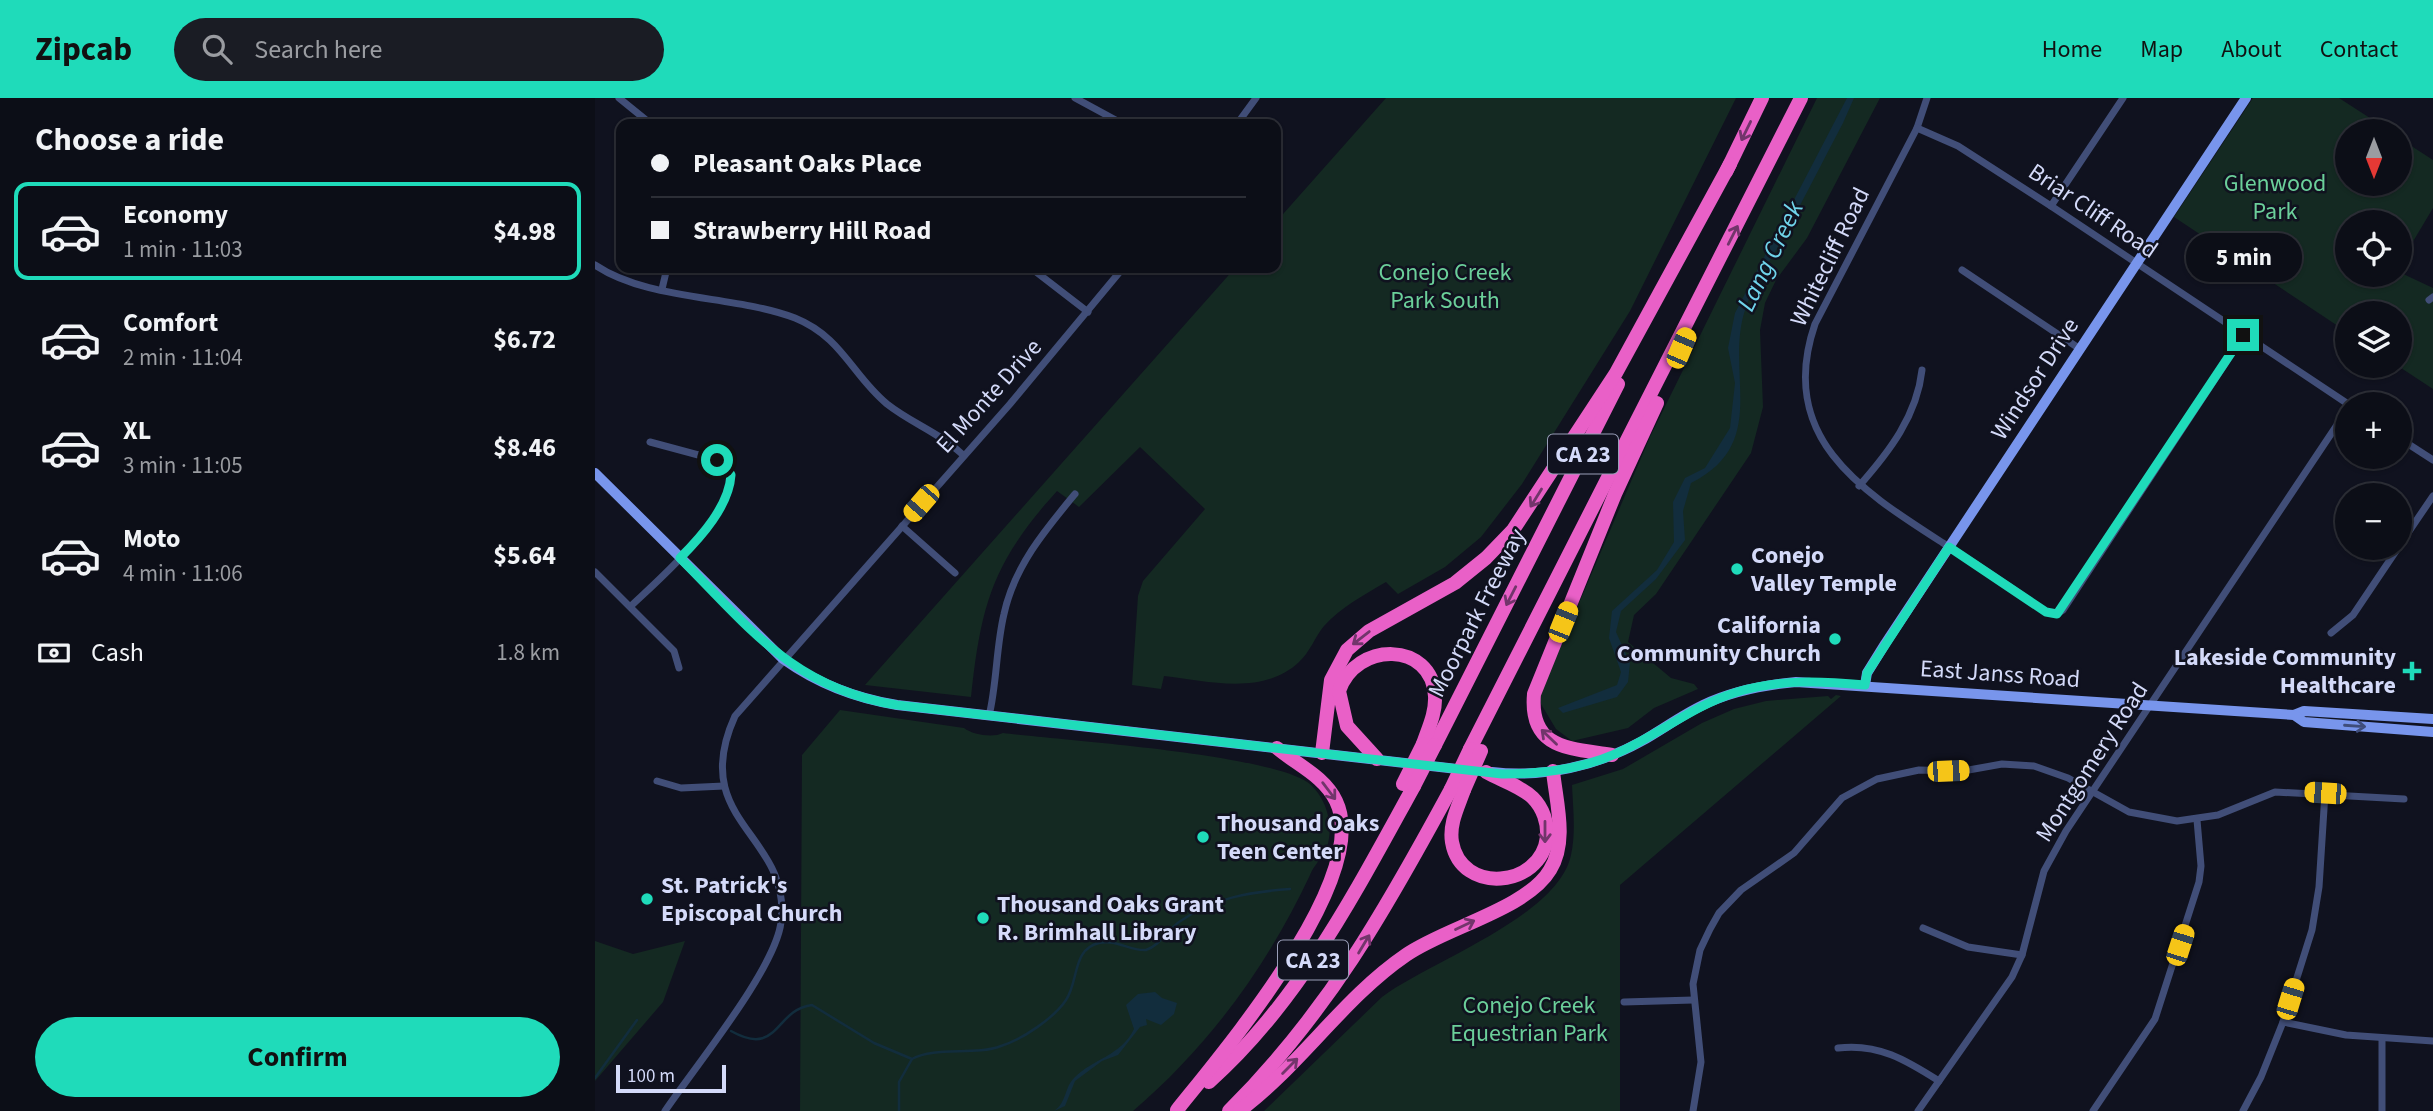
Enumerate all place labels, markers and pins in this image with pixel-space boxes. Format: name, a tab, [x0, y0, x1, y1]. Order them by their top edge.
place label: Conejo Valley Temple	[1750, 538, 1897, 601]
marker: Conejo Valley Temple	[1729, 561, 1745, 577]
place label: California Community Church	[1617, 608, 1821, 671]
marker: California Community Church	[1827, 631, 1843, 647]
place label: Lakeside Community Healthcare	[2174, 640, 2396, 703]
marker: Lakeside Community Healthcare	[2402, 661, 2422, 681]
place label: Thousand Oaks Teen Center	[1217, 806, 1379, 869]
marker: Thousand Oaks Teen Center	[1195, 829, 1211, 845]
place label: St. Patrick's Episcopal Church	[661, 868, 842, 931]
place label: Thousand Oaks Grant R. Brimhall Library	[997, 887, 1224, 950]
marker: St. Patrick's Episcopal Church	[639, 891, 655, 907]
marker: Thousand Oaks Grant R. Brimhall Library	[975, 910, 991, 926]

